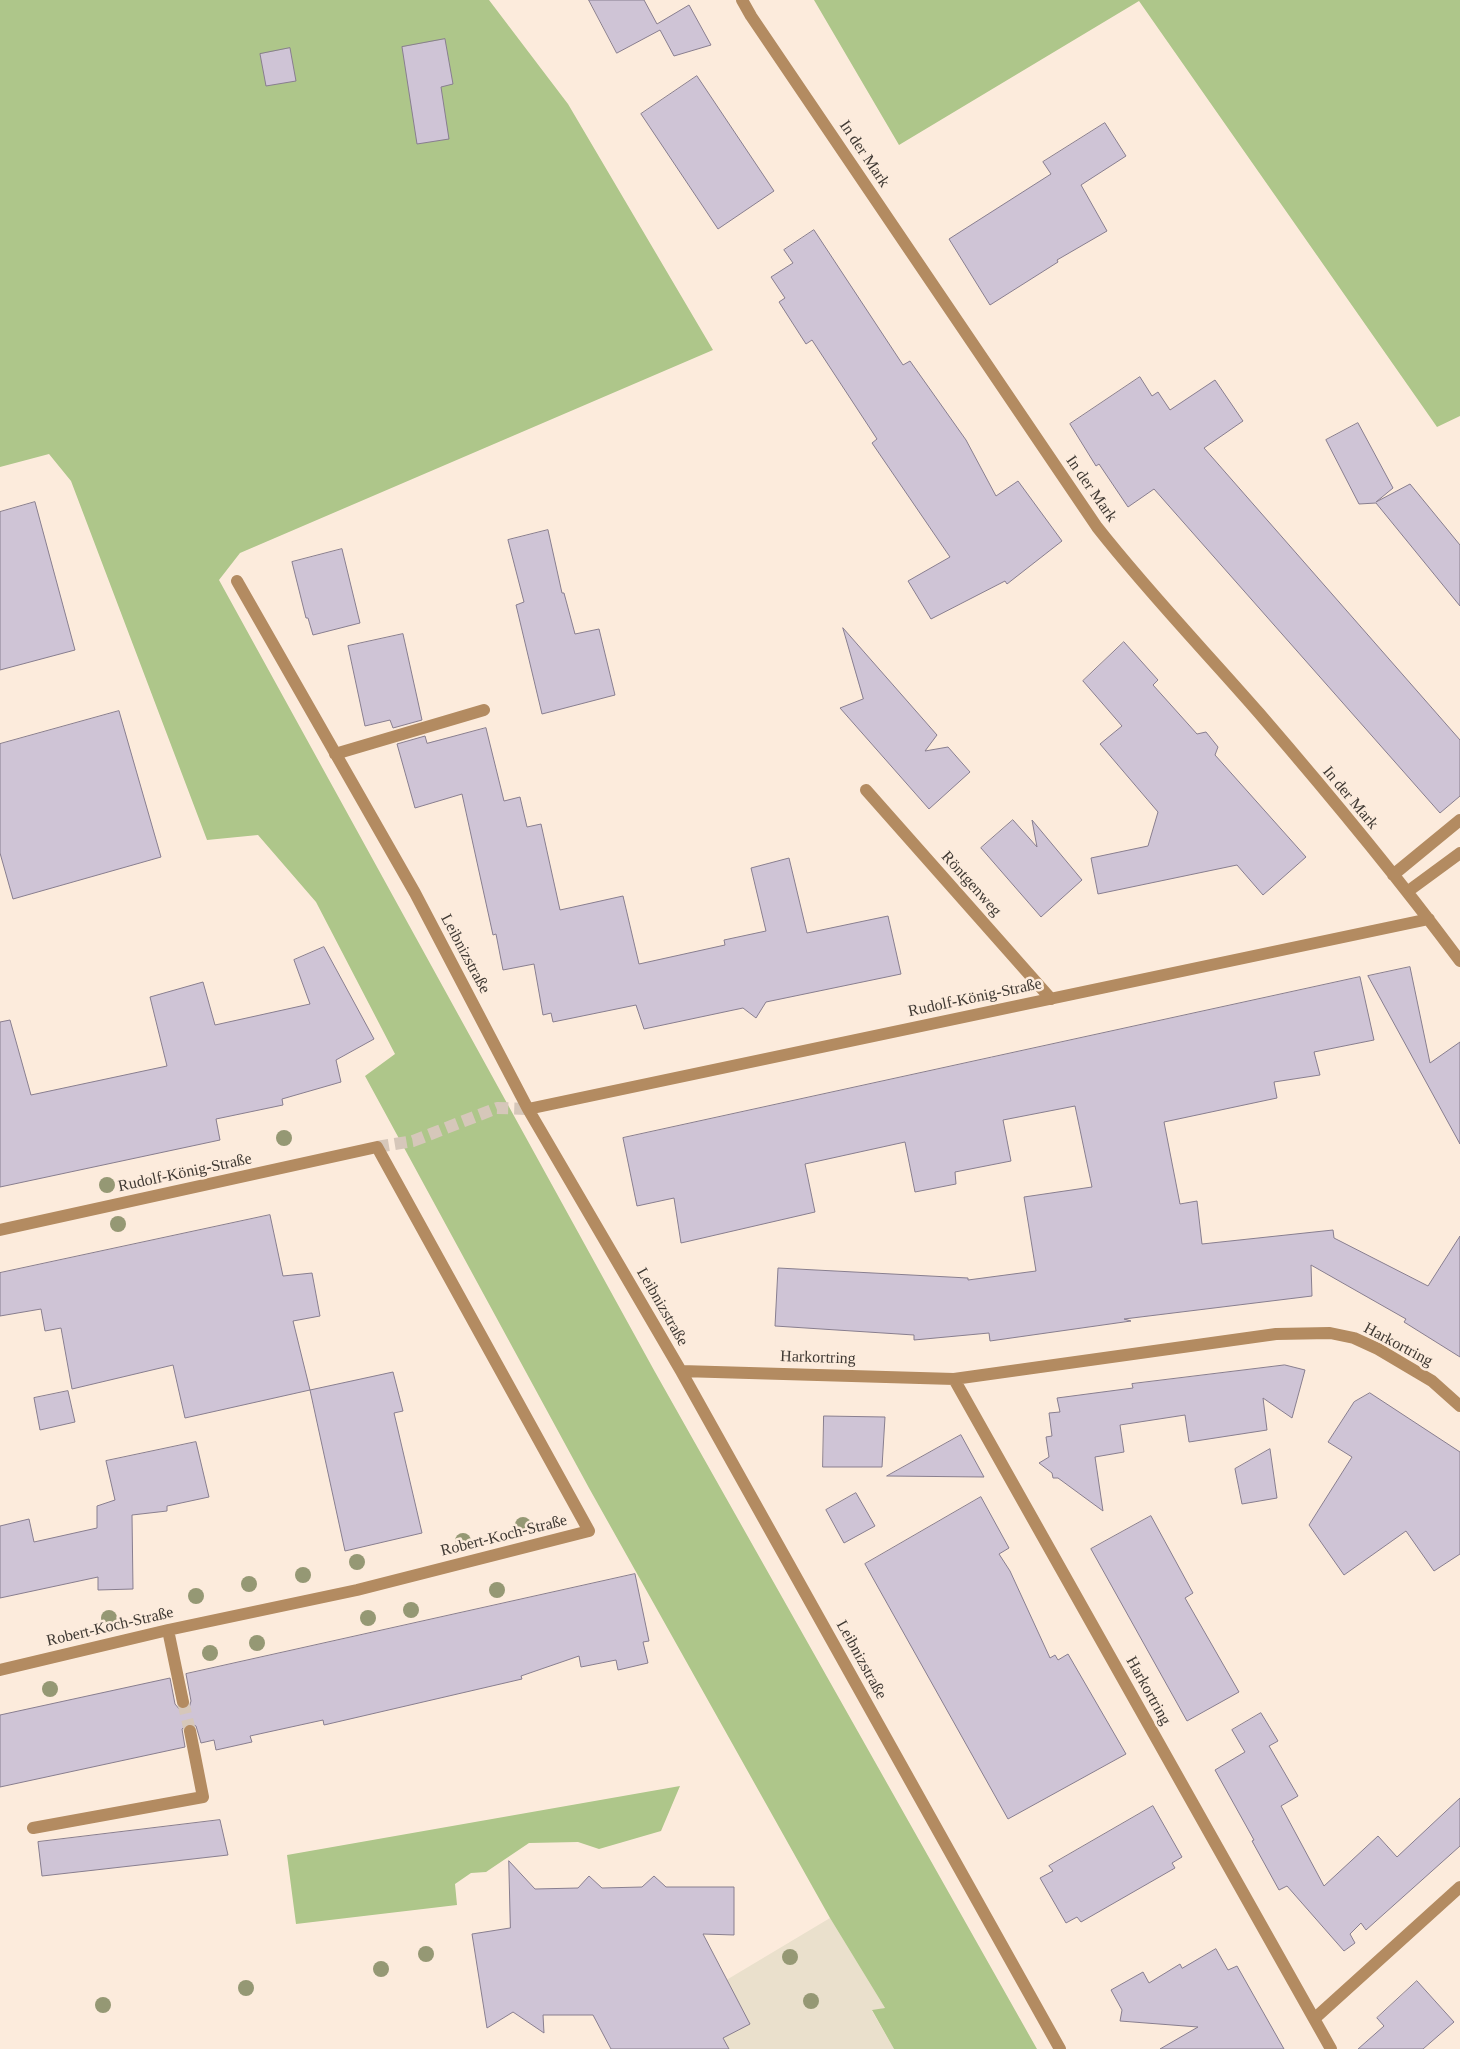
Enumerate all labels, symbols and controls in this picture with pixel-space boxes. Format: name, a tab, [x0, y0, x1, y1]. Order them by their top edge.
street label: In der Mark	[835, 117, 893, 191]
street label: In der Mark	[1061, 452, 1121, 526]
street label: In der Mark	[1318, 763, 1382, 833]
street label: Röntgenweg	[937, 848, 1005, 920]
street label: Leibnizstraße	[436, 911, 494, 997]
street label: Rudolf-König-Straße	[907, 974, 1043, 1022]
street label: Rudolf-König-Straße	[117, 1149, 253, 1197]
street label: Leibnizstraße	[632, 1264, 692, 1350]
street label: Harkortring	[1360, 1319, 1436, 1371]
street label: Harkortring	[780, 1347, 856, 1369]
street label: Robert-Koch-Straße	[439, 1511, 569, 1561]
street label: Robert-Koch-Straße	[45, 1603, 175, 1651]
street label: Leibnizstraße	[831, 1617, 891, 1703]
street label: Harkortring	[1121, 1653, 1175, 1729]

